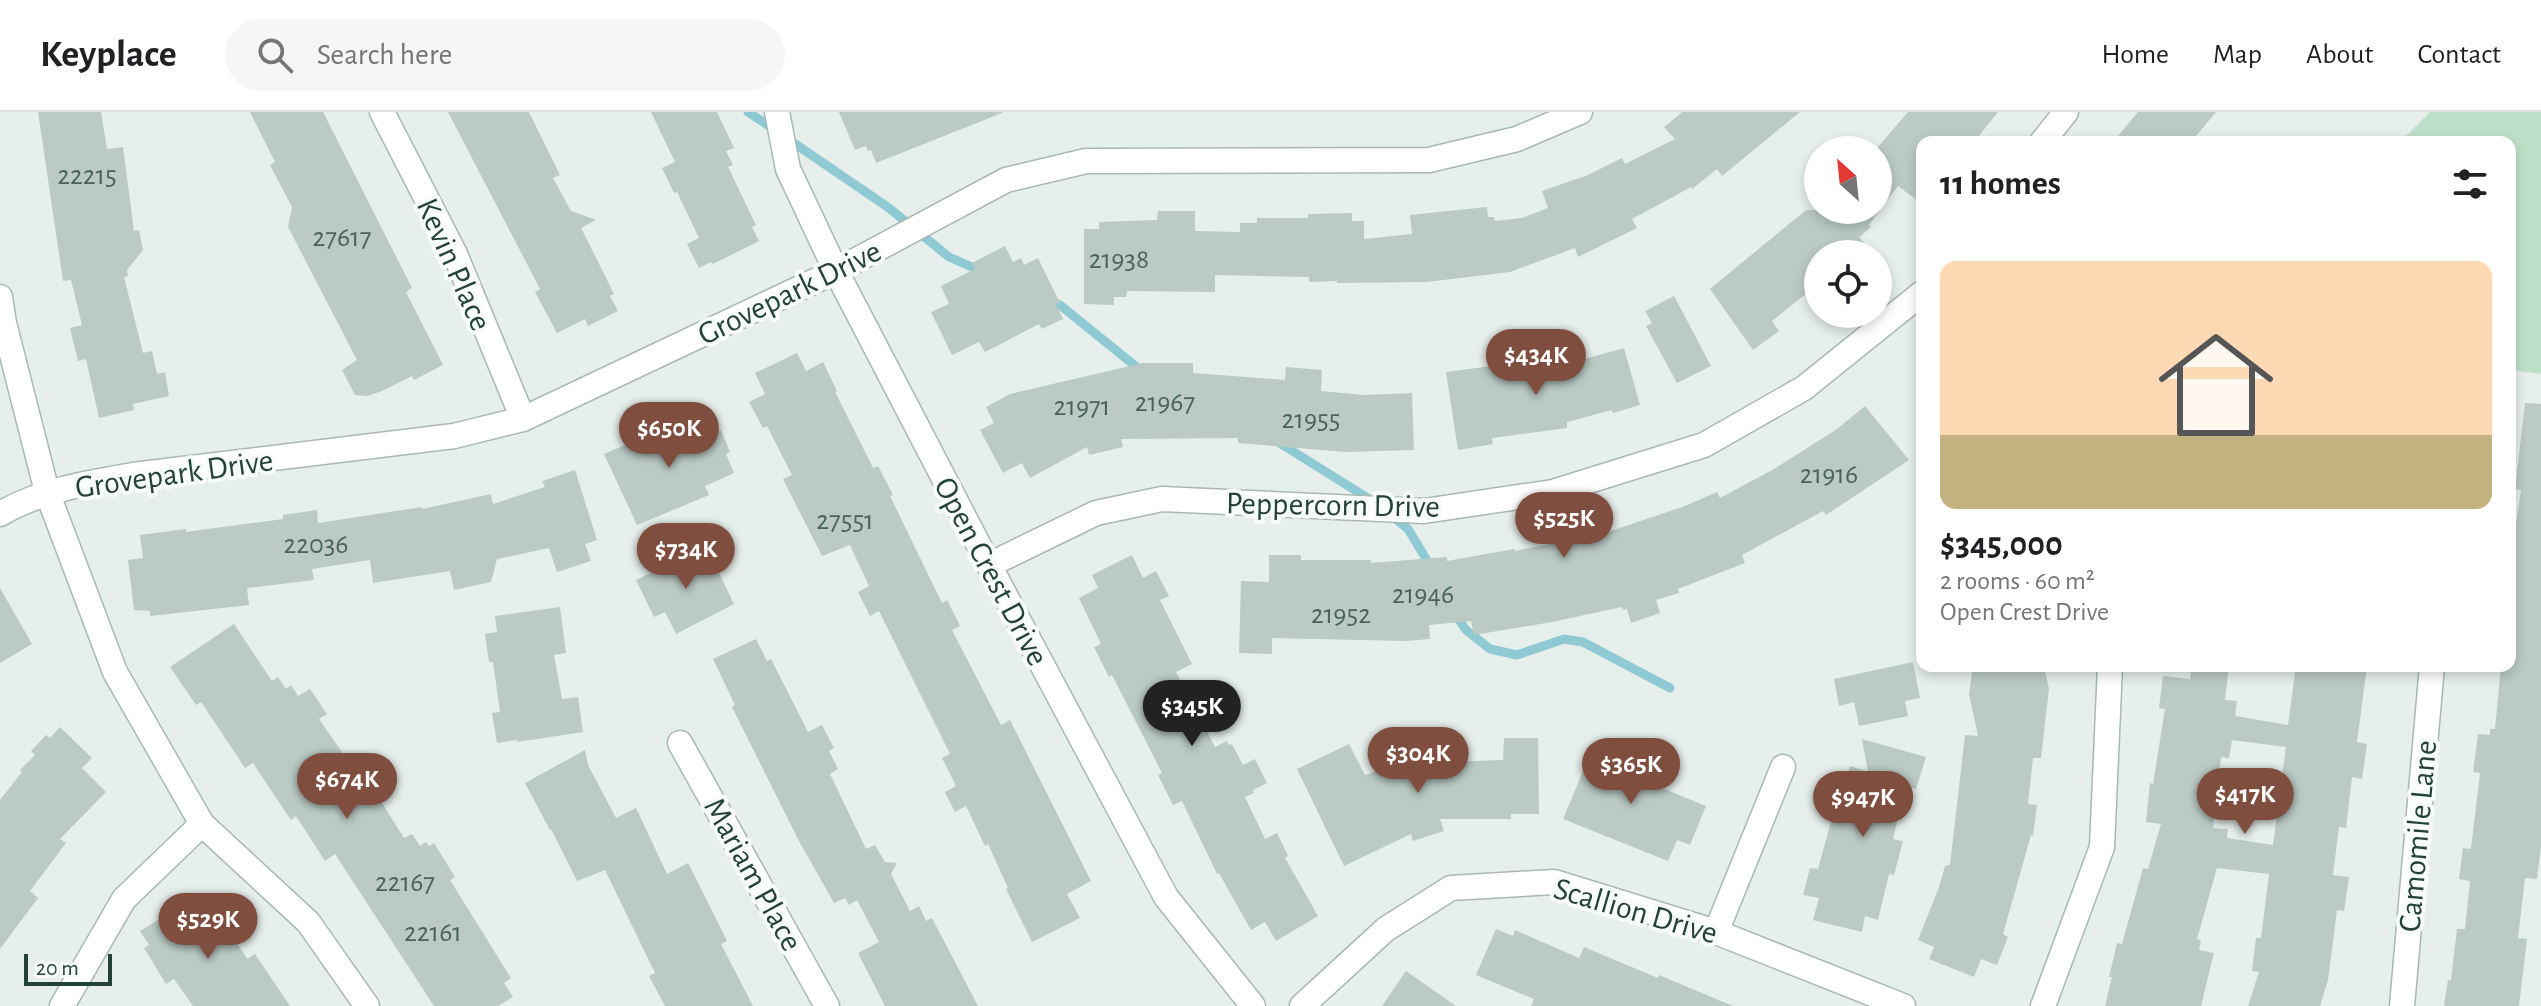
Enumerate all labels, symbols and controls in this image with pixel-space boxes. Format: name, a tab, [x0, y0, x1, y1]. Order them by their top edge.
search box	[225, 19, 785, 91]
icon: search	[253, 33, 297, 77]
text: Keyplace	[40, 36, 177, 74]
text: Search here	[317, 40, 452, 70]
text: Home	[2102, 41, 2169, 69]
text: Map	[2213, 41, 2262, 69]
text: About	[2306, 41, 2374, 69]
text: Contact	[2418, 41, 2501, 69]
north arrow	[1804, 136, 1892, 224]
map controls	[1804, 136, 1892, 328]
house number: 22215	[57, 162, 117, 190]
icon: filters	[2448, 162, 2492, 206]
text: 11 homes	[1940, 167, 2061, 201]
street label: Kevin Place	[411, 194, 497, 335]
house number: 27617	[313, 224, 371, 252]
street label: Grovepark Drive	[693, 235, 886, 351]
button: locate	[1804, 240, 1892, 328]
house number: 21938	[1089, 246, 1149, 274]
icon: home	[2144, 313, 2288, 457]
pin: $434K	[1480, 329, 1592, 397]
text: $434K	[1504, 342, 1568, 368]
house number: 21967	[1135, 389, 1195, 417]
house number: 21971	[1054, 393, 1110, 421]
pin: $650K	[613, 402, 725, 470]
house number: 21955	[1282, 406, 1340, 434]
text: $650K	[637, 415, 701, 441]
street label: Grovepark Drive	[73, 444, 275, 504]
house number: 21916	[1800, 461, 1858, 489]
street label: Open Crest Drive	[928, 472, 1054, 671]
street label: Peppercorn Drive	[1226, 487, 1440, 523]
pin: $525K	[1508, 492, 1620, 560]
text: $525K	[1533, 505, 1595, 531]
house number: 27551	[816, 507, 874, 535]
pin: $734K	[630, 523, 742, 591]
text: $345,000	[1940, 528, 2063, 562]
house number: 22036	[284, 531, 348, 559]
text: $734K	[655, 536, 717, 562]
text: 2 rooms · 60 m²	[1940, 568, 2095, 594]
house number: 21946	[1392, 581, 1454, 609]
text: Open Crest Drive	[1940, 599, 2109, 625]
house number: 21952	[1311, 601, 1371, 629]
pin: $345K	[1136, 680, 1248, 748]
text: $345K	[1161, 693, 1223, 719]
pin: $304K	[1362, 727, 1474, 795]
pin: $365K	[1575, 738, 1687, 806]
street label: Camomile Lane	[2394, 739, 2442, 933]
text: $304K	[1386, 740, 1450, 766]
text: $365K	[1600, 751, 1662, 777]
pin: $674K	[291, 753, 403, 821]
text: $674K	[315, 766, 379, 792]
pin: $417K	[2189, 768, 2301, 836]
pin: $947K	[1807, 771, 1919, 839]
text: $417K	[2215, 781, 2275, 807]
text: $947K	[1831, 784, 1895, 810]
street label: Mariam Place	[698, 793, 808, 956]
house number: 22167	[375, 869, 435, 897]
street label: Scallion Drive	[1550, 872, 1721, 950]
pin: $529K	[152, 893, 264, 961]
text: $529K	[177, 906, 239, 932]
house number: 22161	[404, 919, 462, 947]
scale bar	[24, 950, 112, 986]
text: 20 m	[36, 957, 79, 979]

